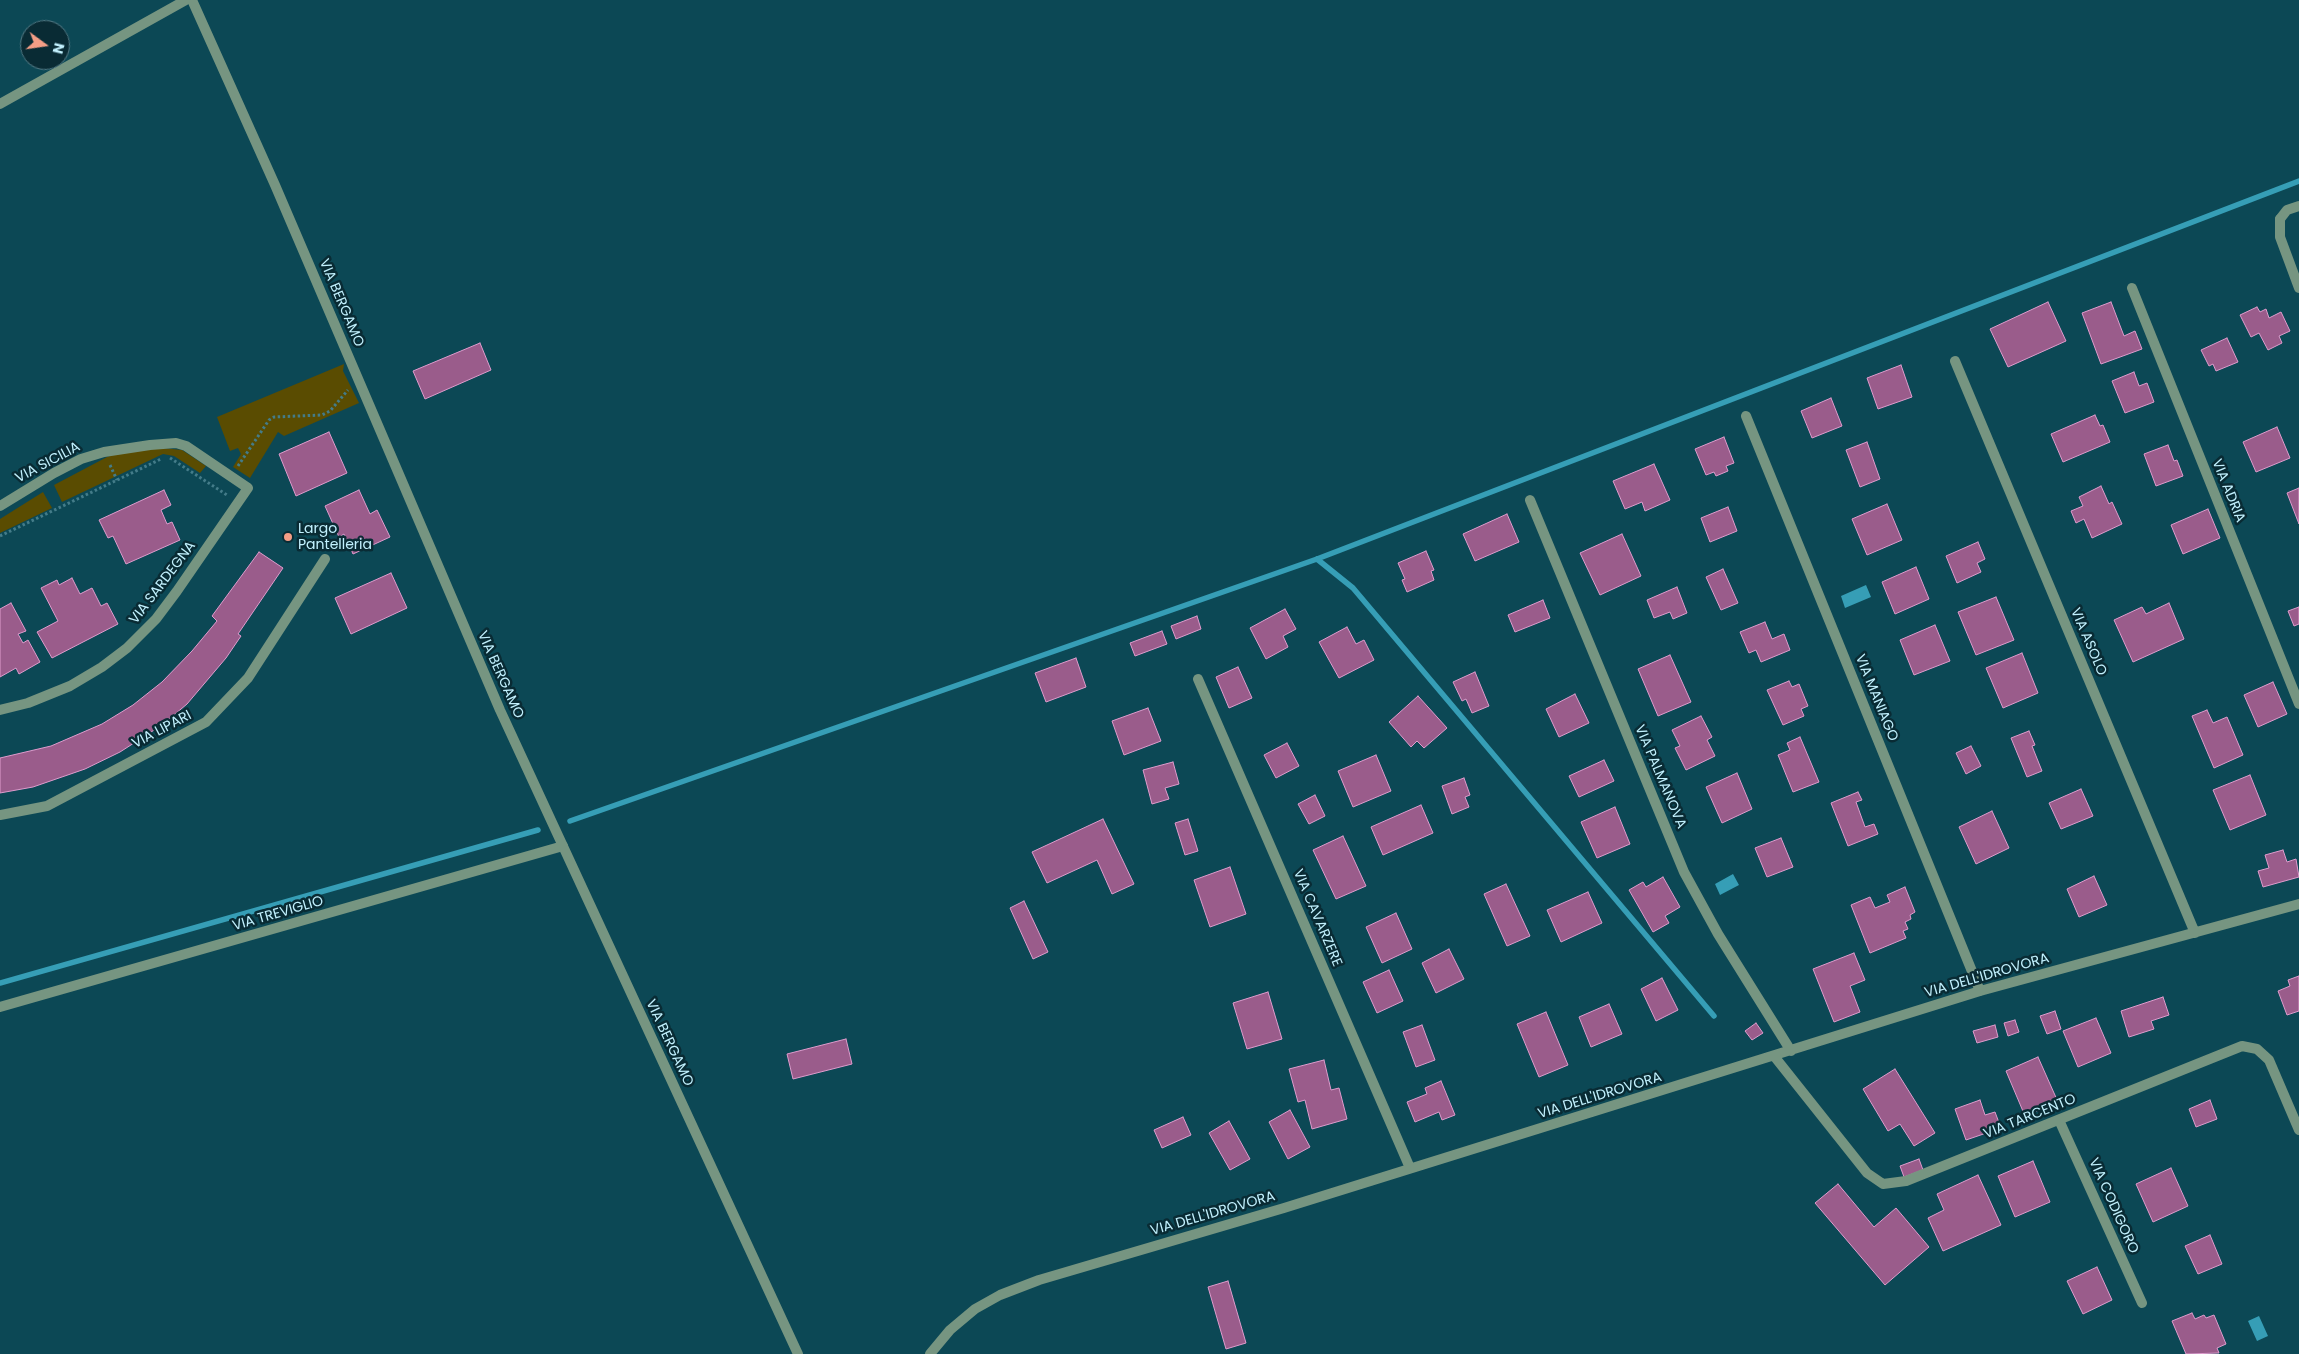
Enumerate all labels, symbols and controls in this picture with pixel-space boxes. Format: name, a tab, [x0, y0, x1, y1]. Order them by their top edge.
north arrow	[20, 20, 70, 70]
text: N	[48, 41, 70, 56]
street label: VIA BERGAMO	[315, 257, 367, 349]
street label: VIA SICILIA	[13, 439, 83, 487]
street label: VIA ADRIA	[2208, 457, 2248, 525]
place label: Largo Pantelleria	[298, 521, 372, 554]
marker: Largo Pantelleria	[282, 531, 294, 543]
street label: VIA SARDEGNA	[126, 538, 200, 628]
street label: VIA ASOLO	[2066, 606, 2110, 678]
street label: VIA BERGAMO	[473, 629, 527, 721]
street label: VIA MANIAGO	[1851, 652, 1901, 744]
street label: VIA LIPARI	[129, 707, 195, 753]
street label: VIA PALMANOVA	[1631, 723, 1689, 831]
street label: VIA CAVARZERE	[1289, 867, 1345, 969]
street label: VIA TREVIGLIO	[231, 893, 325, 935]
street label: VIA DELL'IDROVORA	[1923, 950, 2051, 1002]
street label: VIA BERGAMO	[642, 997, 696, 1089]
street label: VIA DELL'IDROVORA	[1536, 1069, 1664, 1123]
street label: VIA TARCENTO	[1981, 1091, 2079, 1143]
street label: VIA CODIGORO	[2084, 1156, 2142, 1256]
street label: VIA DELL'IDROVORA	[1149, 1188, 1277, 1240]

